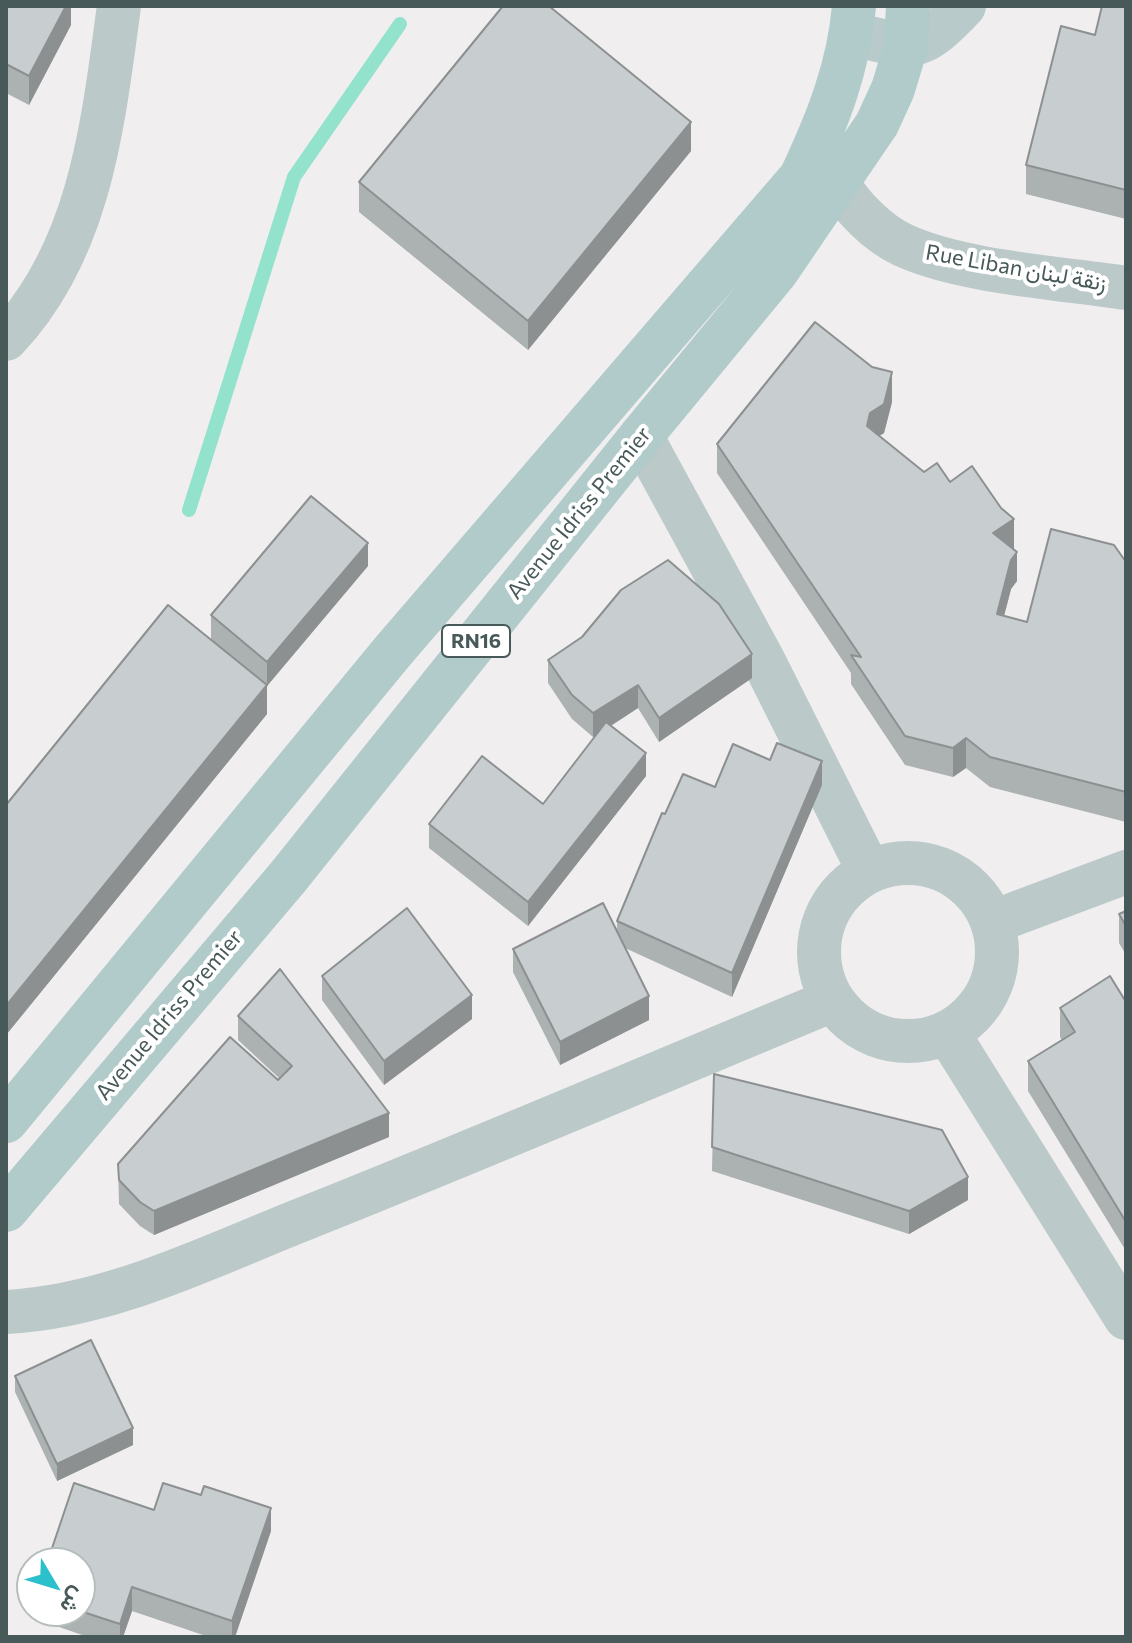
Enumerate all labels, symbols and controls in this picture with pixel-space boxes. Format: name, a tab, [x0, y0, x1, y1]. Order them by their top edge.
street label: Rue Liban زنقة لبنان	[923, 239, 1109, 297]
street label: Avenue Idriss Premier	[501, 421, 657, 605]
road number: RN16	[442, 625, 510, 657]
street label: Avenue Idriss Premier	[90, 925, 248, 1105]
north arrow	[16, 1547, 96, 1627]
text: ش	[55, 1582, 93, 1620]

